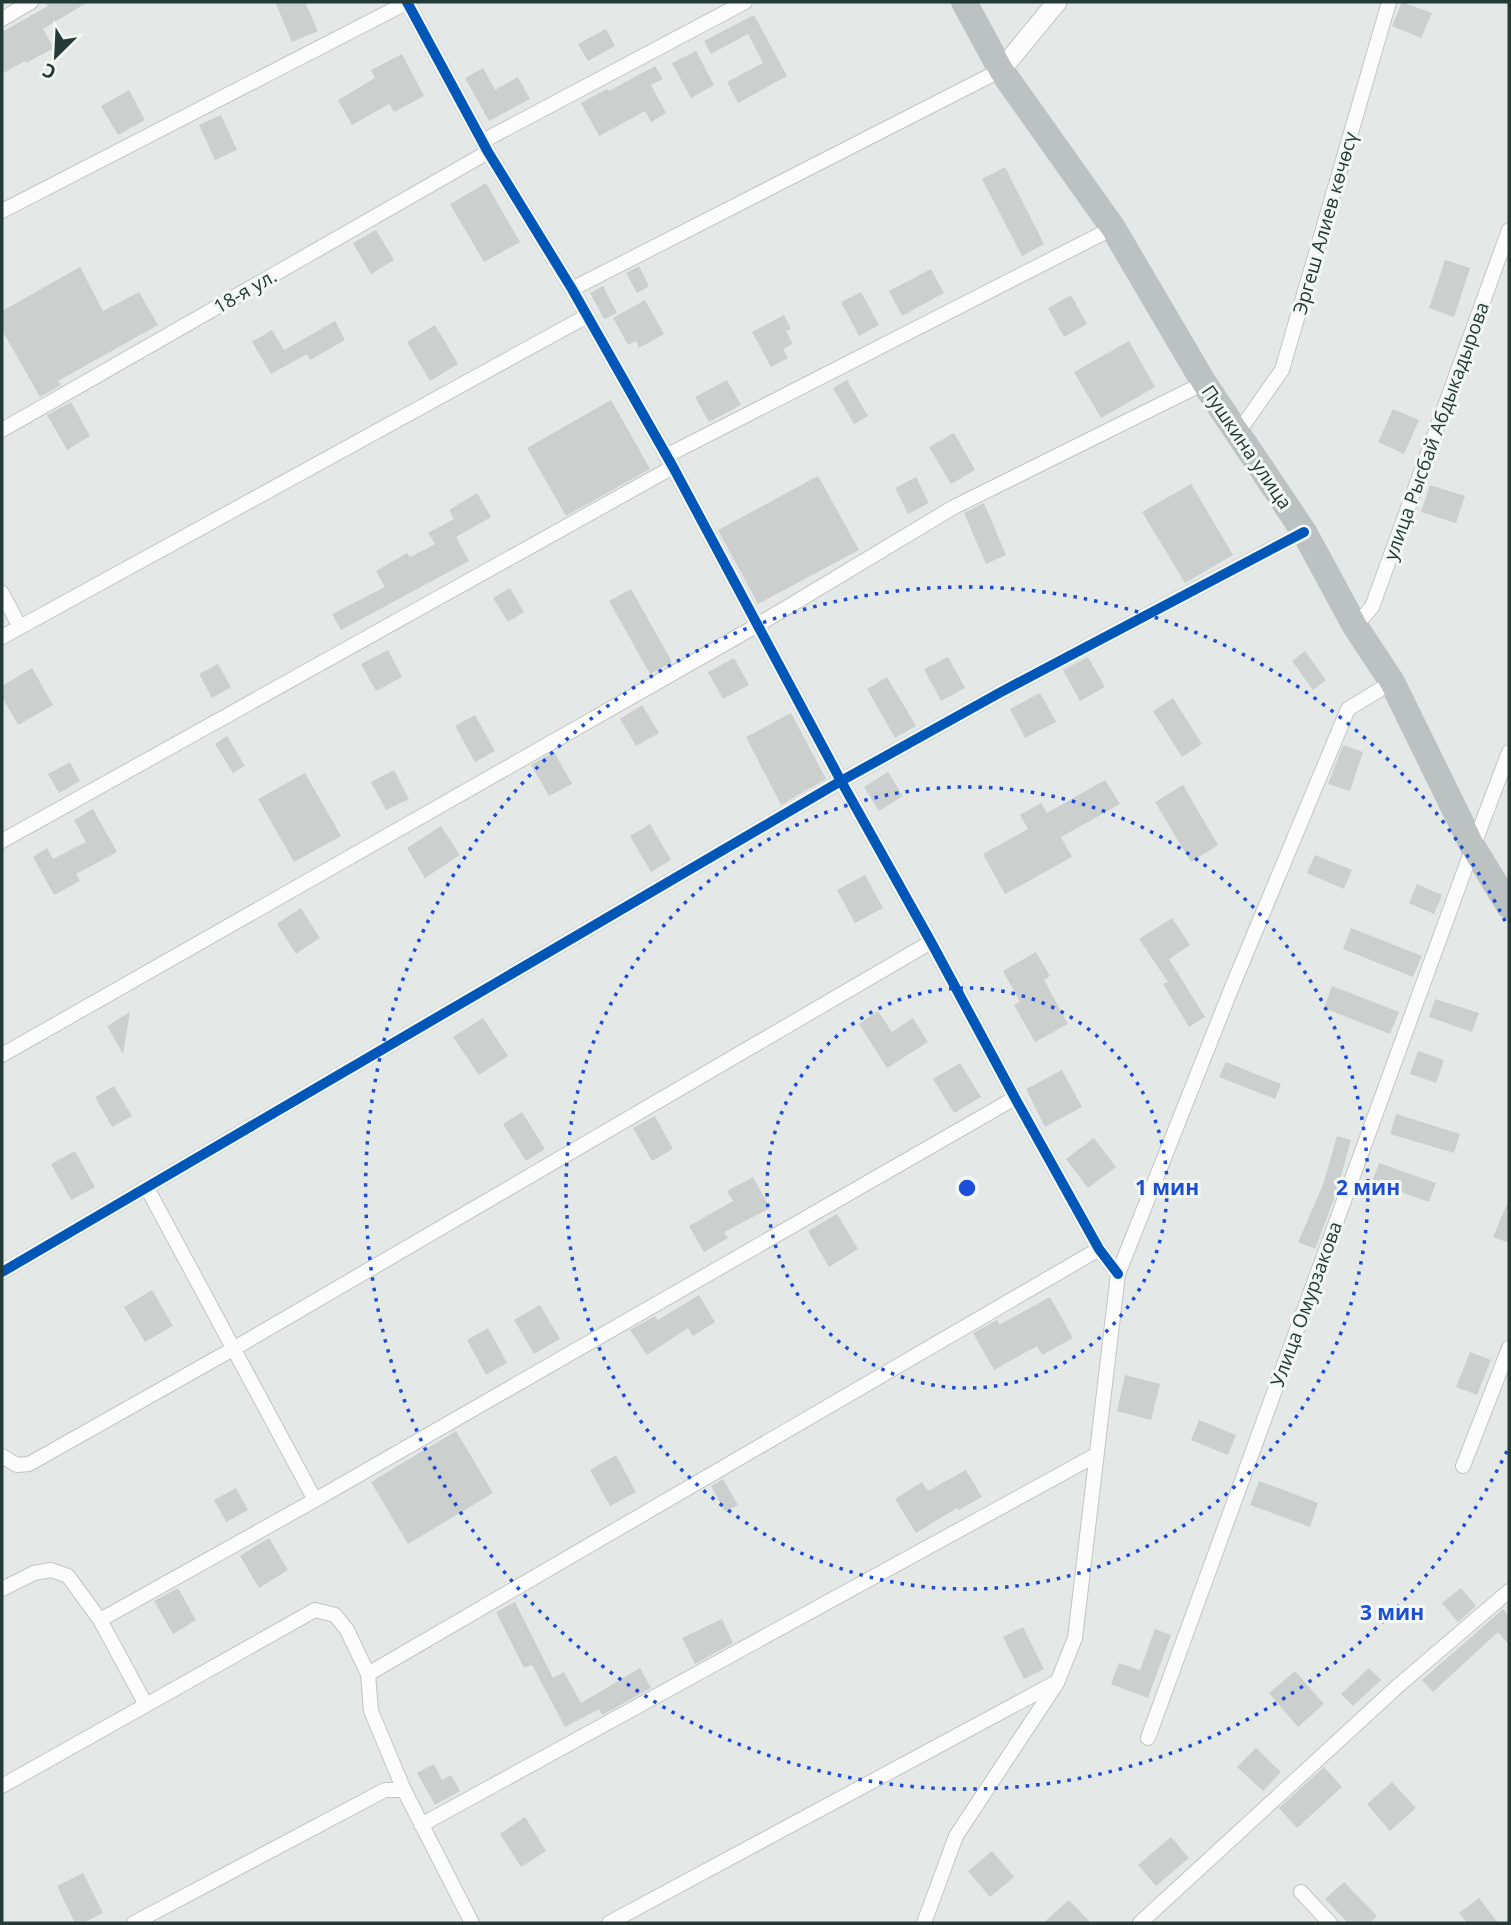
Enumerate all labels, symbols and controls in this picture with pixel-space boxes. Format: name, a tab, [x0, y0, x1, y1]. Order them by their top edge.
north arrow	[21, 21, 91, 91]
text: С	[38, 57, 60, 86]
street label: Эргеш Алиев көчөсү	[1287, 128, 1364, 317]
street label: 18-я ул.	[209, 263, 281, 319]
street label: улица Рысбай Абдыкадырова	[1377, 298, 1495, 564]
street label: Пушкина улица	[1196, 380, 1298, 514]
text: 1 мин	[1135, 1173, 1199, 1201]
text: 2 мин	[1336, 1173, 1400, 1201]
centre of rings	[955, 1176, 979, 1200]
street label: Улица Омурзакова	[1264, 1218, 1348, 1390]
text: 3 мин	[1360, 1598, 1424, 1626]

